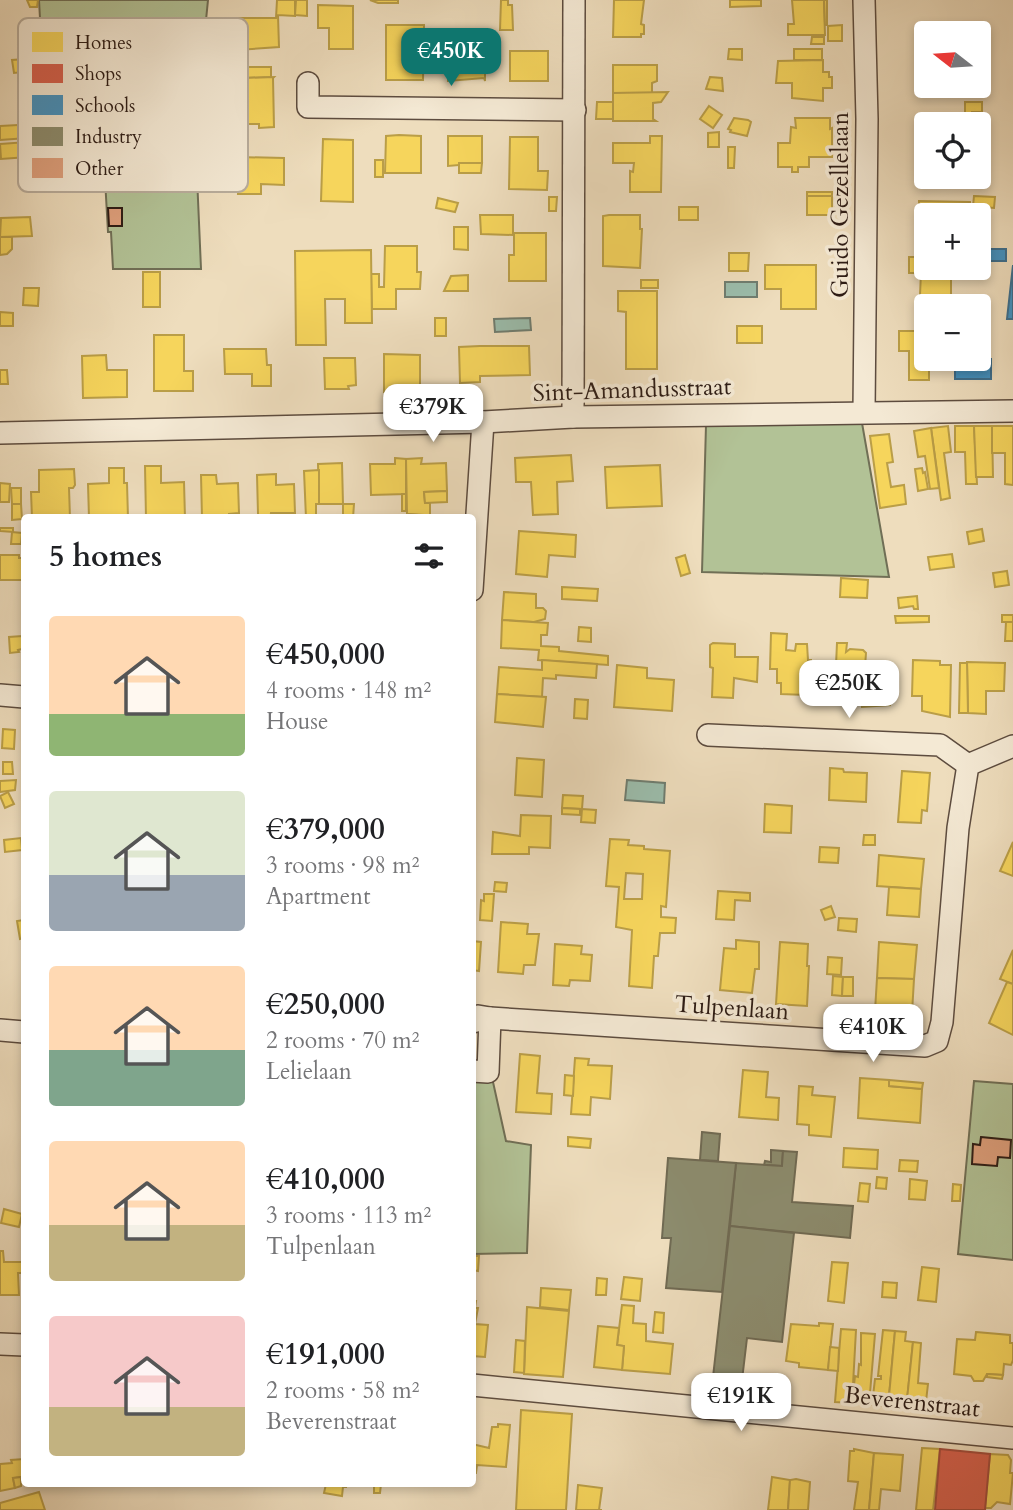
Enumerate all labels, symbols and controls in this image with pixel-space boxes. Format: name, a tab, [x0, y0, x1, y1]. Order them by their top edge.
legend	[18, 18, 248, 192]
north arrow	[914, 21, 990, 98]
map controls	[914, 21, 991, 371]
pin: €450K	[402, 28, 500, 88]
text: Homes	[75, 30, 132, 56]
text: €450K	[417, 35, 485, 66]
text: Shops	[75, 61, 122, 87]
text: Schools	[75, 93, 135, 119]
street label: Guido Gezellelaan	[824, 112, 857, 298]
button: locate	[914, 112, 991, 189]
text: Industry	[75, 124, 142, 150]
text: Other	[75, 156, 123, 182]
button: +	[914, 203, 991, 280]
button: −	[914, 294, 991, 371]
street label: Sint-Amandusstraat	[532, 370, 732, 410]
pin: €379K	[384, 384, 482, 444]
text: €379K	[399, 391, 467, 422]
text: 5 homes	[49, 536, 162, 577]
icon: filters	[410, 537, 448, 575]
text: €450,000	[266, 634, 385, 675]
icon: home	[105, 644, 189, 728]
pin: €250K	[800, 660, 898, 720]
text: €250K	[815, 667, 883, 698]
text: 4 rooms · 148 m²	[266, 675, 431, 706]
text: House	[266, 706, 328, 737]
text: €379,000	[266, 809, 385, 850]
icon: home	[105, 819, 189, 903]
text: 3 rooms · 98 m²	[266, 850, 419, 881]
text: Apartment	[266, 881, 370, 912]
text: €250,000	[266, 984, 385, 1025]
street label: Tulpenlaan	[674, 988, 791, 1028]
icon: home	[105, 994, 189, 1078]
pin: €410K	[824, 1004, 922, 1064]
text: €410K	[839, 1011, 907, 1042]
text: 2 rooms · 70 m²	[266, 1025, 419, 1056]
text: Lelielaan	[266, 1056, 352, 1087]
text: €410,000	[266, 1159, 385, 1200]
icon: home	[105, 1169, 189, 1253]
text: 3 rooms · 113 m²	[266, 1200, 431, 1231]
text: Tulpenlaan	[266, 1231, 376, 1262]
text: €191,000	[266, 1334, 385, 1375]
icon: home	[105, 1344, 189, 1428]
pin: €191K	[692, 1374, 790, 1433]
text: 2 rooms · 58 m²	[266, 1375, 419, 1406]
street label: Beverenstraat	[843, 1378, 982, 1426]
text: €191K	[707, 1380, 775, 1411]
text: Beverenstraat	[266, 1406, 397, 1437]

